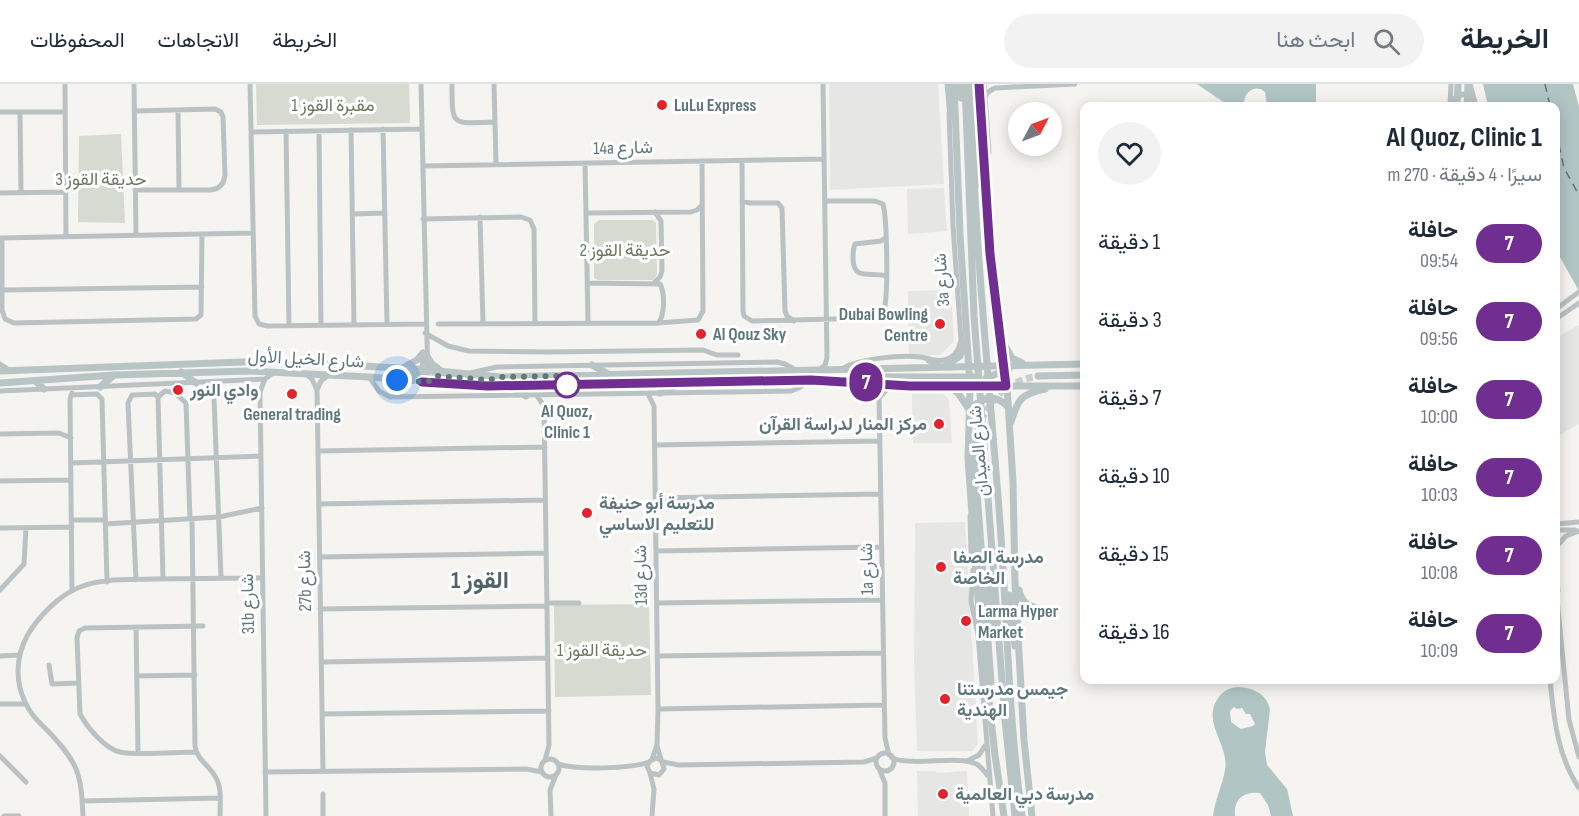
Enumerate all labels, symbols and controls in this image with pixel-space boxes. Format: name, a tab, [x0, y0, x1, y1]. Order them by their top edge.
search box	[1004, 14, 1424, 68]
text: الخريطة	[1460, 23, 1549, 56]
icon: search	[1370, 25, 1403, 58]
text: ابحث هنا	[1276, 27, 1355, 54]
text: المحفوظات	[30, 28, 125, 53]
text: الاتجاهات	[158, 28, 239, 53]
text: الخريطة	[272, 28, 337, 53]
park label: مقبرة القوز 1	[291, 95, 375, 116]
place label: LuLu Express	[674, 95, 757, 116]
marker: LuLu Express	[655, 98, 669, 112]
north arrow	[1008, 102, 1062, 156]
map controls	[1008, 102, 1062, 156]
text: Al Quoz, Clinic 1	[1386, 121, 1542, 154]
button: heart	[1098, 122, 1161, 185]
street label: 14a شارع	[593, 137, 653, 160]
text: سيرًا · 4 دقيقة · 270 m	[1388, 163, 1542, 187]
park label: حديقة القوز 3	[55, 169, 147, 190]
text: حافلة	[1408, 217, 1458, 244]
text: 1 دقيقة	[1098, 229, 1160, 256]
text: 7	[1504, 231, 1514, 256]
park label: حديقة القوز 2	[579, 240, 671, 261]
text: 09:54	[1420, 249, 1458, 273]
street label: 3a شارع	[930, 252, 955, 307]
text: حافلة	[1408, 295, 1458, 322]
place label: Dubai Bowling Centre	[839, 304, 928, 346]
text: 3 دقيقة	[1098, 307, 1162, 334]
text: 7	[1504, 309, 1514, 334]
marker: Dubai Bowling Centre	[933, 317, 947, 331]
place label: Al Qouz Sky	[712, 324, 787, 345]
marker: Al Qouz Sky	[694, 327, 708, 341]
text: 09:56	[1420, 327, 1458, 351]
street label: شارع الخيل الأول	[247, 345, 365, 374]
line badge: 7	[846, 362, 886, 402]
your location	[382, 365, 412, 395]
text: 7	[861, 370, 871, 395]
marker: Al Quoz, Clinic 1	[554, 372, 580, 398]
text: حافلة	[1408, 373, 1458, 400]
place label: وادي النور	[189, 380, 259, 405]
marker: وادي النور	[171, 383, 185, 397]
text: 7 دقيقة	[1098, 385, 1161, 412]
marker: General trading	[285, 387, 299, 401]
text: 7	[1504, 387, 1514, 412]
place label: Al Quoz, Clinic 1	[540, 401, 593, 443]
place label: General trading	[243, 404, 341, 425]
street label: شارع الميدان	[965, 405, 994, 497]
text: 10:00	[1421, 405, 1458, 429]
place label: مركز المنار لدراسة القرآن	[759, 414, 927, 435]
marker: مركز المنار لدراسة القرآن	[932, 417, 946, 431]
text: حافلة	[1408, 451, 1458, 478]
text: 10 دقيقة	[1098, 463, 1170, 490]
text: 7	[1504, 465, 1514, 490]
text: 10:03	[1421, 483, 1458, 507]
place label: مدرسة أبو حنيفة للتعليم الاساسي	[599, 493, 715, 539]
marker: مدرسة أبو حنيفة للتعليم الاساسي	[580, 506, 594, 520]
text: حافلة	[1408, 529, 1458, 556]
text: 15 دقيقة	[1098, 541, 1169, 568]
street label: 1a شارع	[856, 543, 879, 595]
text: 7	[1504, 543, 1514, 568]
street label: 13d شارع	[630, 545, 653, 605]
place label: مدرسة الصفا الخاصة	[953, 547, 1044, 589]
street label: 27b شارع	[294, 550, 317, 612]
marker: مدرسة الصفا الخاصة	[934, 560, 948, 574]
text: 10:08	[1421, 561, 1458, 585]
district label: القوز 1	[451, 566, 509, 595]
street label: 31b شارع	[237, 573, 260, 634]
place label: Larma Hyper Market	[978, 601, 1059, 643]
text: حافلة	[1408, 607, 1458, 634]
marker: Larma Hyper Market	[959, 614, 973, 628]
text: 16 دقيقة	[1098, 619, 1170, 646]
text: 7	[1504, 621, 1514, 646]
text: 10:09	[1421, 639, 1458, 663]
park label: حديقة القوز 1	[557, 640, 647, 661]
place label: جيمس مدرستنا الهندية	[957, 679, 1068, 721]
marker: جيمس مدرستنا الهندية	[938, 692, 952, 706]
place label: مدرسة دبي العالمية	[955, 784, 1095, 809]
marker: مدرسة دبي العالمية	[936, 787, 950, 801]

